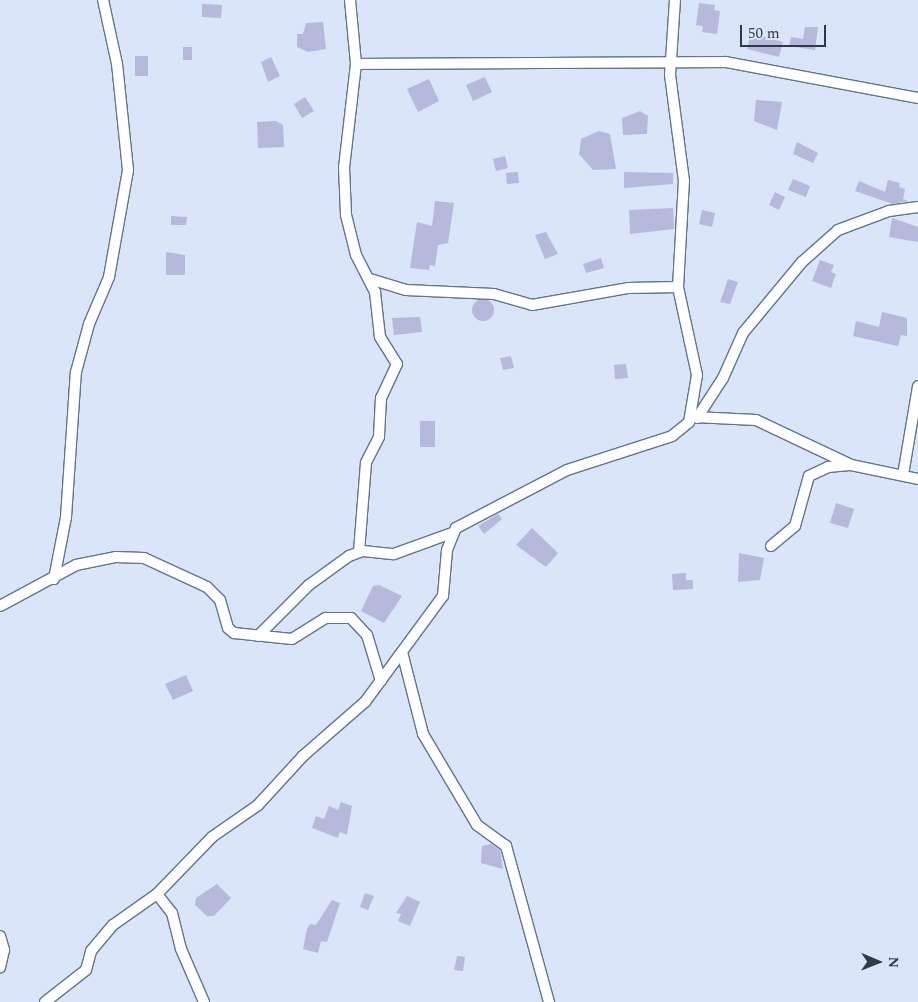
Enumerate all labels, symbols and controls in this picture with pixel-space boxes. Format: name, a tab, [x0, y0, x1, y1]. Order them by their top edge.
scale bar	[743, 15, 829, 47]
text: 50 m	[748, 22, 780, 45]
north arrow	[853, 937, 903, 987]
text: N	[883, 956, 904, 968]

